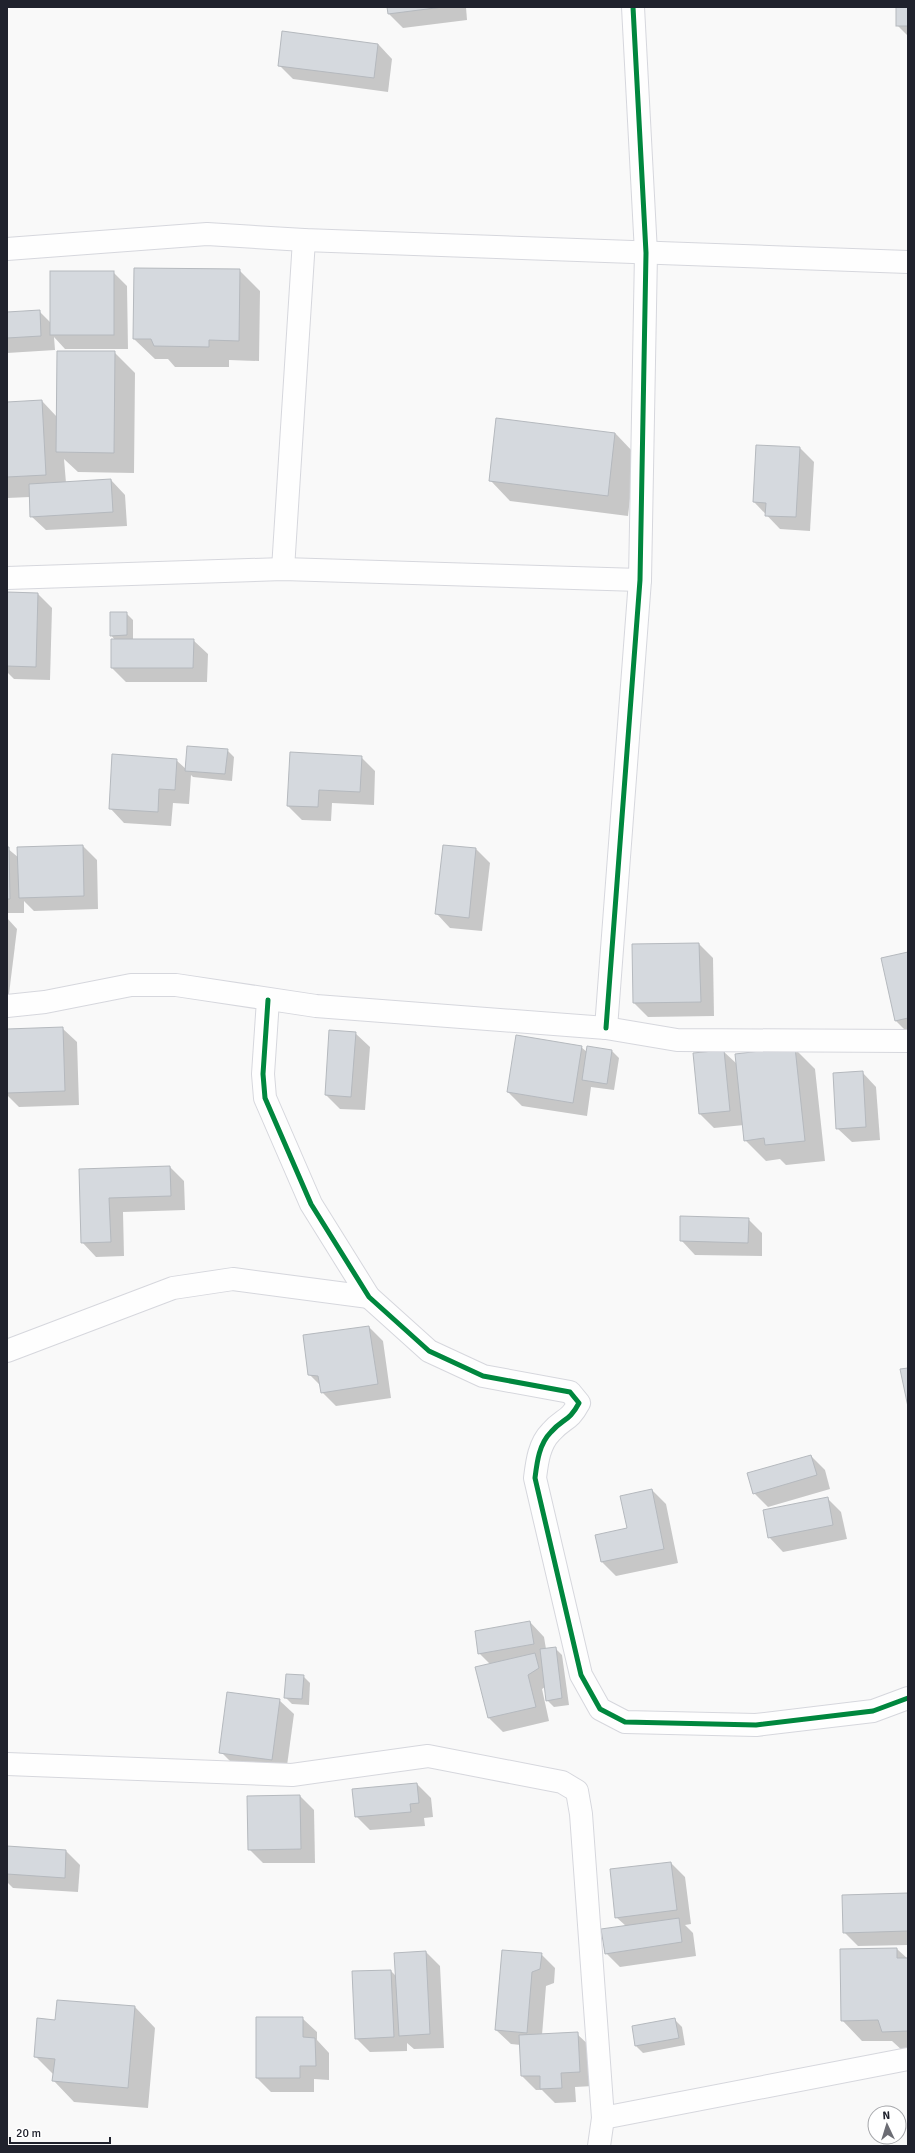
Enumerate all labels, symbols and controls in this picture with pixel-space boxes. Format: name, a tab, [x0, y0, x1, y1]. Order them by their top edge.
north arrow	[867, 2105, 907, 2145]
text: N	[882, 2109, 891, 2122]
scale bar	[10, 2119, 110, 2145]
text: 20 m	[16, 2126, 41, 2141]

